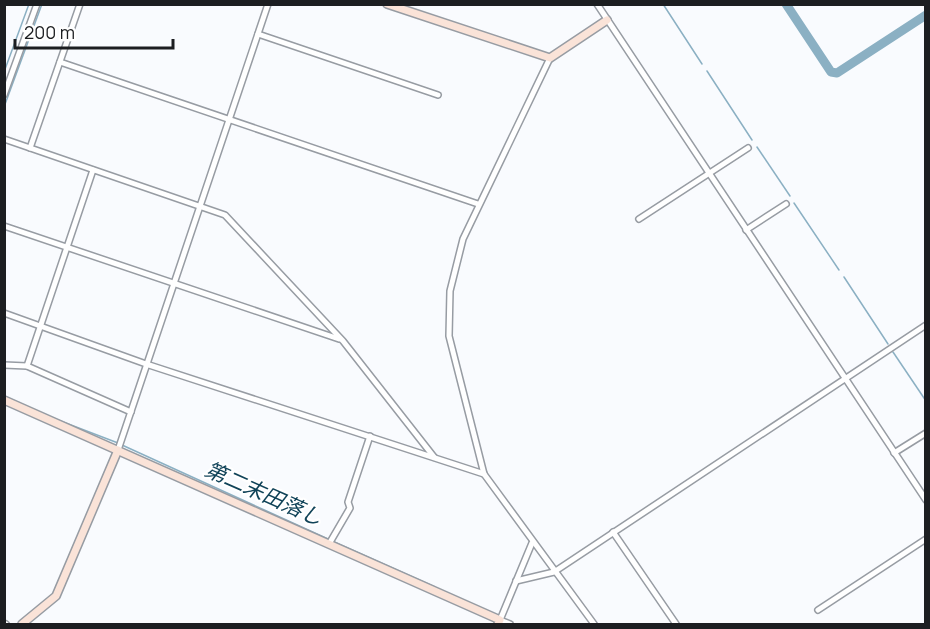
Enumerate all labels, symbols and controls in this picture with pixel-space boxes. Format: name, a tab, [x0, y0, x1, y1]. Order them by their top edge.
scale bar	[15, 12, 172, 50]
text: 200 m	[24, 20, 75, 44]
water label: 第二末田落し	[201, 455, 327, 531]

